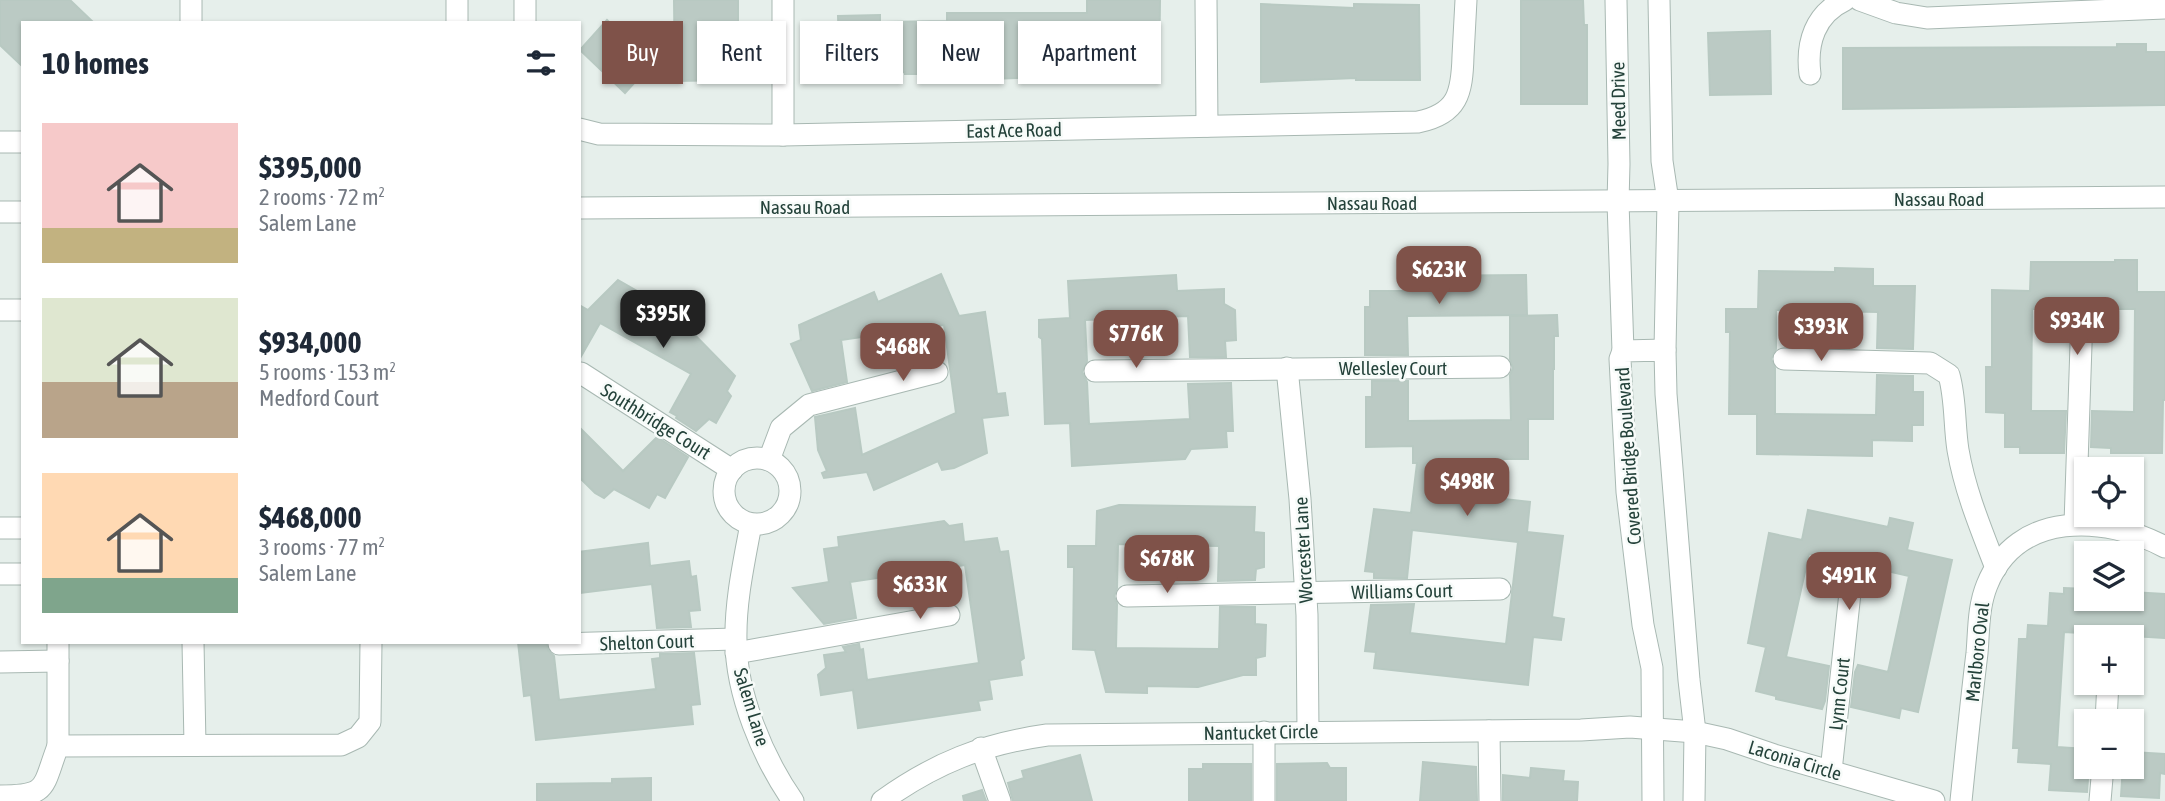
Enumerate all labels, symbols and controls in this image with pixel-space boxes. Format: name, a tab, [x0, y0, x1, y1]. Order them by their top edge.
chip: Buy	[602, 21, 683, 84]
chip: Rent	[697, 21, 786, 84]
chip: Filters	[800, 21, 903, 84]
chip: New	[917, 21, 1004, 84]
chip: Apartment	[1018, 21, 1161, 84]
icon: filters	[522, 44, 560, 82]
text: 10 homes	[42, 46, 149, 80]
street label: Meed Drive	[1606, 62, 1630, 140]
street label: East Ace Road	[966, 118, 1062, 142]
text: $395,000	[259, 150, 362, 184]
icon: home	[98, 151, 182, 235]
text: 2 rooms · 72 m²	[259, 184, 385, 210]
street label: Nassau Road	[1894, 188, 1984, 210]
street label: Nassau Road	[1327, 192, 1417, 214]
street label: Nassau Road	[760, 196, 850, 218]
text: Salem Lane	[259, 210, 357, 236]
pin: $623K	[1390, 246, 1488, 306]
text: $623K	[1412, 256, 1466, 282]
pin: $395K	[614, 290, 712, 350]
pin: $934K	[2028, 298, 2126, 357]
text: $395K	[636, 300, 690, 326]
pin: $393K	[1772, 304, 1870, 363]
text: $934K	[2050, 307, 2104, 333]
pin: $776K	[1087, 310, 1185, 370]
text: $393K	[1794, 313, 1848, 339]
text: $776K	[1109, 320, 1163, 346]
pin: $468K	[854, 324, 952, 383]
text: $934,000	[259, 325, 362, 359]
icon: home	[98, 326, 182, 410]
text: $468K	[876, 333, 930, 359]
street label: Wellesley Court	[1339, 357, 1447, 379]
text: 5 rooms · 153 m²	[259, 359, 396, 385]
street label: Covered Bridge Boulevard	[1611, 367, 1645, 545]
street label: Southbridge Court	[597, 378, 715, 464]
text: Medford Court	[259, 385, 379, 411]
map controls	[2074, 457, 2144, 779]
button: locate	[2074, 457, 2144, 527]
pin: $498K	[1418, 458, 1516, 518]
text: $498K	[1440, 468, 1494, 494]
street label: Worcester Lane	[1289, 496, 1317, 604]
text: $468,000	[259, 500, 362, 534]
icon: home	[98, 501, 182, 585]
text: 3 rooms · 77 m²	[259, 534, 385, 560]
pin: $678K	[1118, 536, 1216, 595]
button: layers	[2074, 541, 2144, 611]
text: $678K	[1140, 545, 1194, 571]
pin: $491K	[1800, 552, 1898, 612]
text: Salem Lane	[259, 560, 357, 586]
pin: $633K	[871, 562, 969, 621]
text: $491K	[1822, 562, 1876, 588]
text: $633K	[893, 571, 947, 597]
street label: Williams Court	[1351, 579, 1453, 603]
street label: Marlboro Oval	[1961, 601, 1993, 703]
button: +	[2074, 625, 2144, 695]
street label: Shelton Court	[599, 629, 695, 655]
street label: Lynn Court	[1824, 656, 1854, 732]
street label: Salem Lane	[730, 665, 774, 749]
button: −	[2074, 709, 2144, 779]
street label: Nantucket Circle	[1203, 720, 1319, 744]
street label: Laconia Circle	[1746, 735, 1844, 785]

